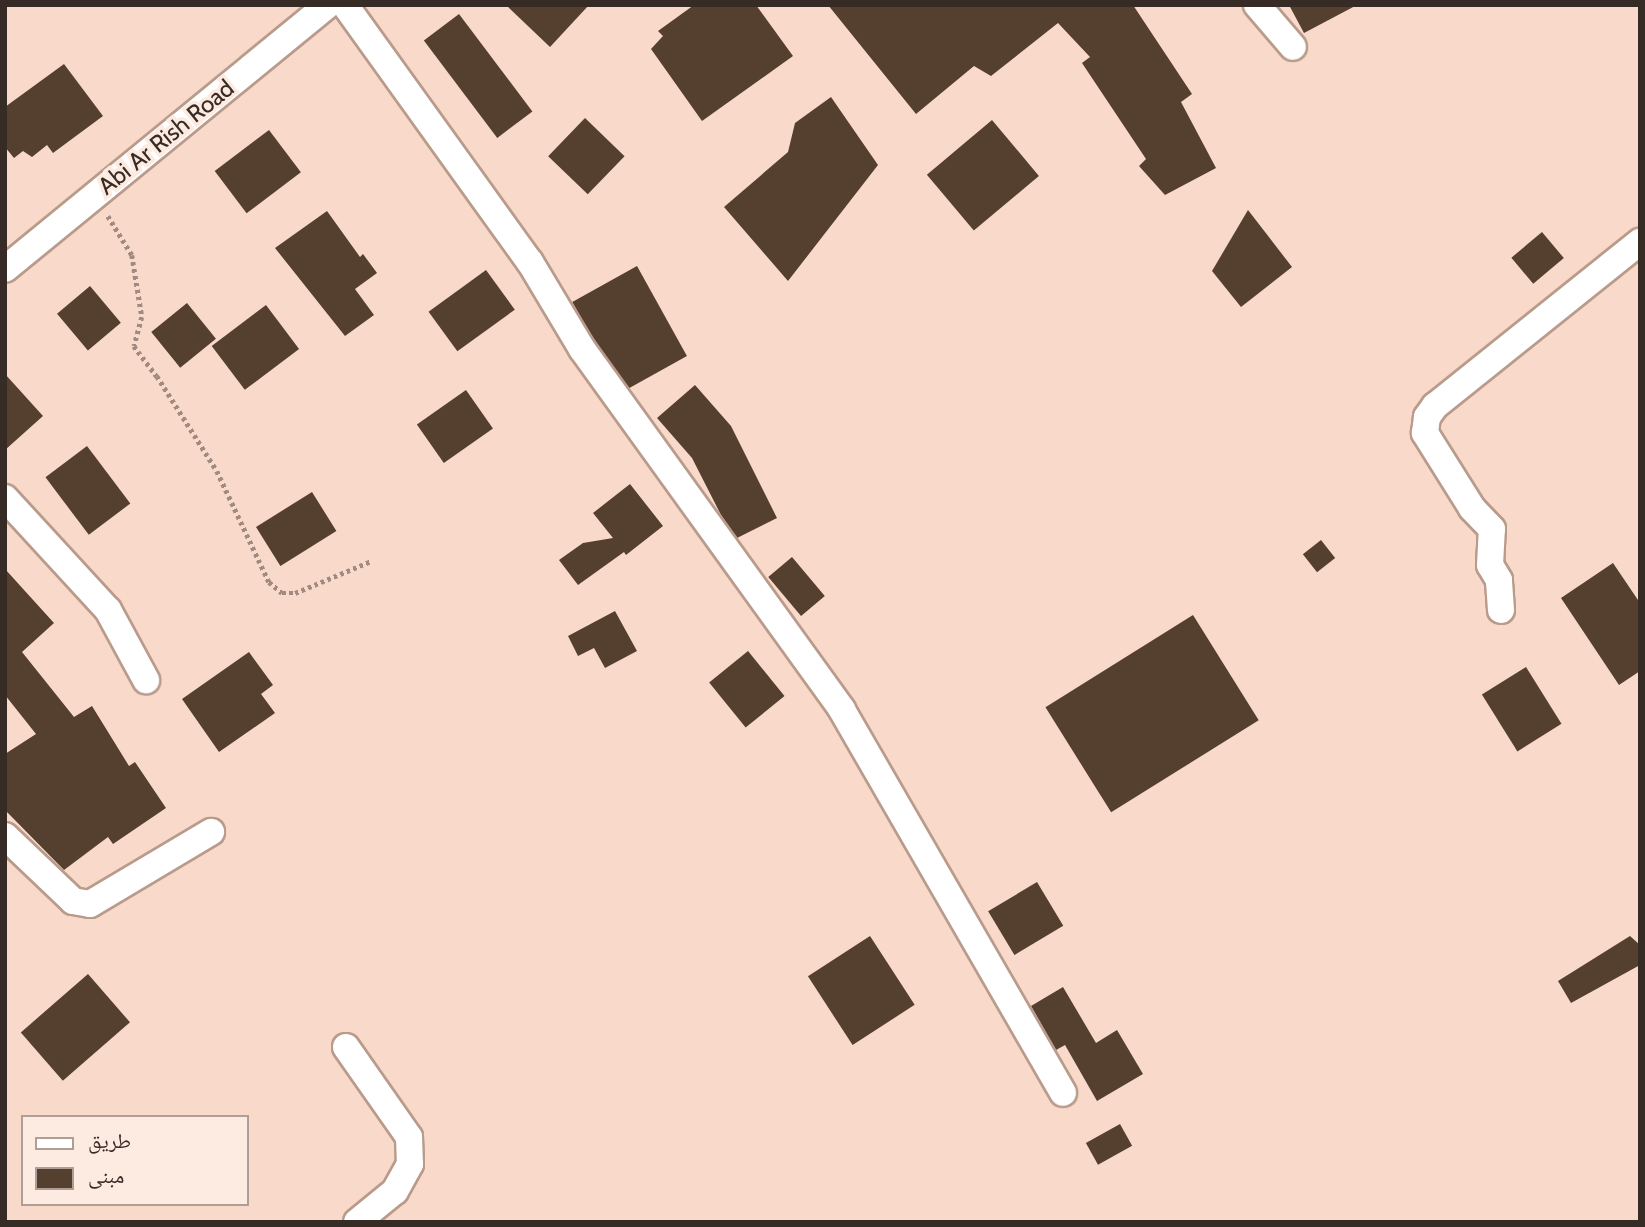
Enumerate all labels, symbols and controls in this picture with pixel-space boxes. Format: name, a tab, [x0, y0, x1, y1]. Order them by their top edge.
street label: Abi Ar Rish Road	[92, 74, 240, 200]
legend	[21, 1115, 248, 1206]
text: طريق	[88, 1128, 131, 1153]
text: مبنى	[88, 1163, 124, 1188]

